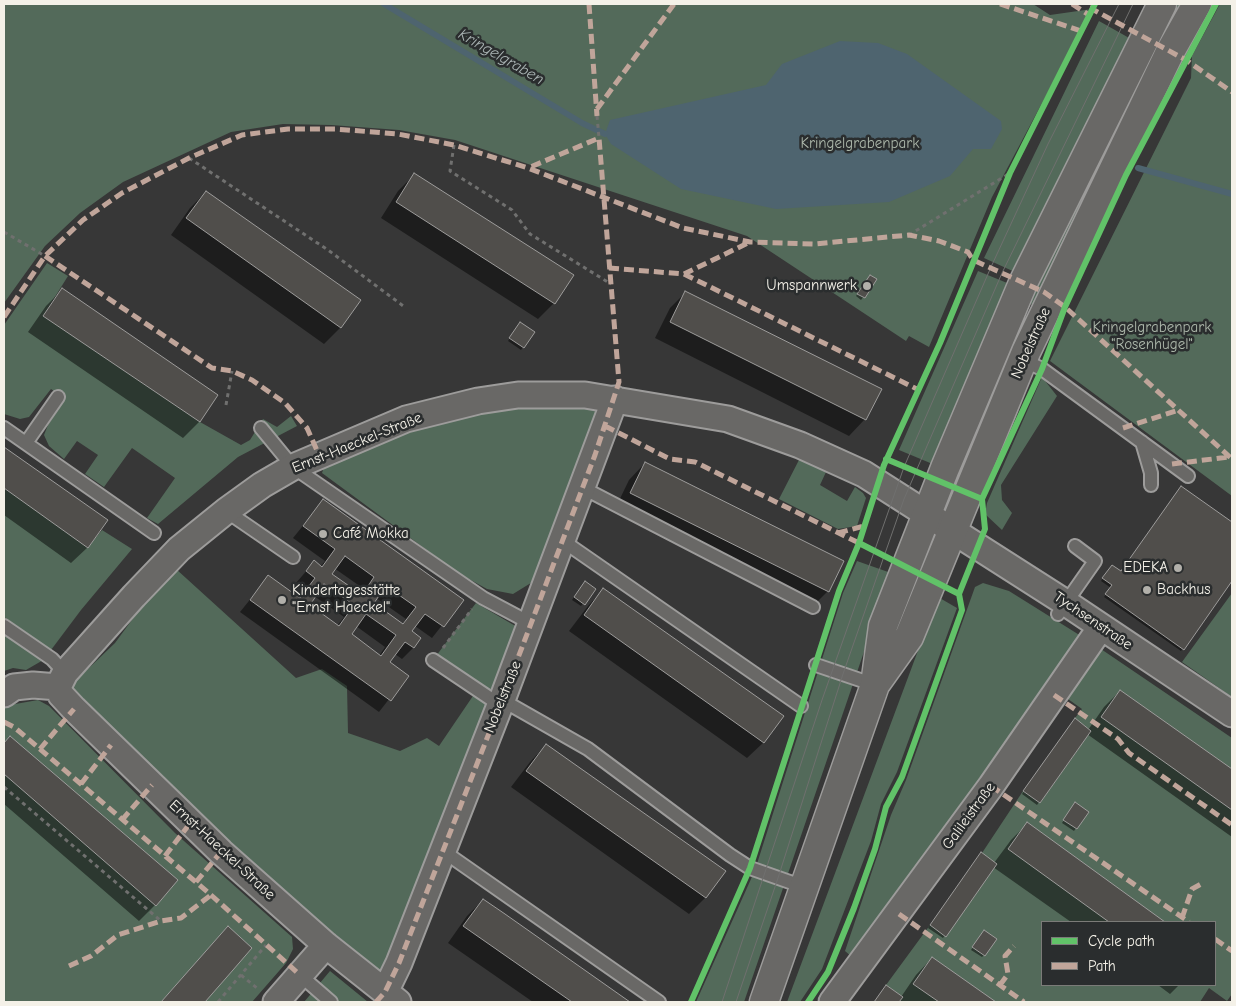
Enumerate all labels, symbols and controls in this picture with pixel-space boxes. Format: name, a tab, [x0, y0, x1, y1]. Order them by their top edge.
water label: Kringelgraben	[455, 25, 547, 89]
park label: Kringelgrabenpark	[801, 135, 919, 153]
place label: Umspannwerk	[766, 277, 857, 295]
marker: Umspannwerk	[861, 280, 873, 292]
street label: Nobelstraße	[1007, 305, 1055, 381]
park label: Kringelgrabenpark "Rosenhügel"	[1093, 319, 1211, 354]
street label: Ernst-Haeckel-Straße	[289, 409, 425, 477]
place label: Café Mokka	[333, 525, 409, 543]
marker: Café Mokka	[317, 528, 329, 540]
place label: EDEKA	[1123, 559, 1168, 577]
marker: EDEKA	[1172, 562, 1184, 574]
place label: Backhus	[1157, 581, 1210, 599]
place label: Kindertagesstätte "Ernst Haeckel"	[292, 582, 400, 617]
marker: Backhus	[1141, 584, 1153, 596]
street label: Tychsenstraße	[1050, 588, 1136, 654]
marker: Kindertagesstätte "Ernst Haeckel"	[276, 594, 288, 606]
street label: Nobelstraße	[480, 658, 526, 736]
street label: Galileistraße	[939, 779, 999, 853]
street label: Ernst-Haeckel-Straße	[165, 796, 279, 904]
legend	[1041, 921, 1216, 986]
text: Cycle path	[1088, 932, 1155, 950]
text: Path	[1088, 957, 1116, 975]

